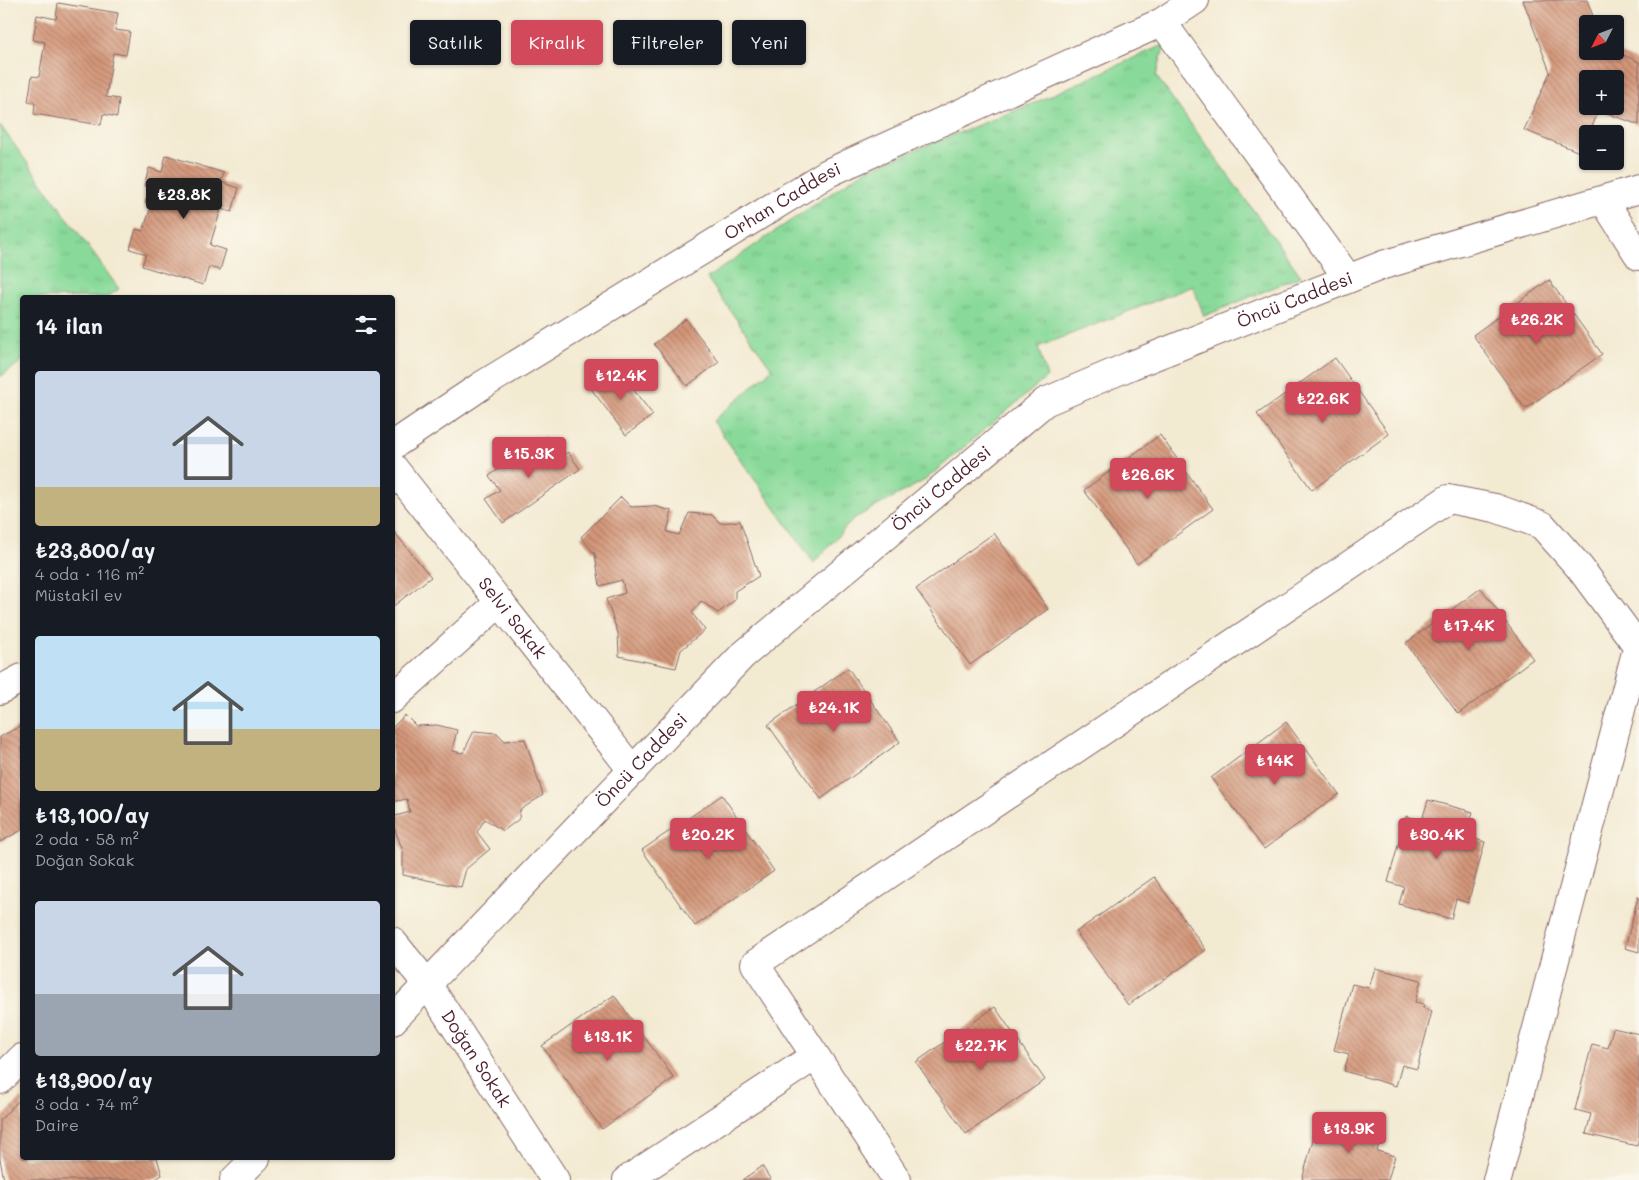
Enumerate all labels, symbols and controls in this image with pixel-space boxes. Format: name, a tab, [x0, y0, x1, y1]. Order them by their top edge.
north arrow	[1579, 15, 1624, 60]
map controls	[1579, 15, 1624, 170]
chip: Satılık	[410, 20, 501, 65]
chip: Kiralık	[511, 20, 603, 65]
chip: Filtreler	[613, 20, 722, 65]
chip: Yeni	[732, 20, 806, 65]
button: +	[1579, 70, 1624, 115]
button: −	[1579, 125, 1624, 170]
street label: Orhan Caddesi	[719, 156, 844, 245]
pin: ₺23.8K	[143, 178, 225, 220]
text: ₺23.8K	[157, 183, 211, 204]
street label: Öncü Caddesi	[1233, 265, 1356, 333]
pin: ₺26.2K	[1496, 302, 1578, 345]
text: ₺26.2K	[1510, 308, 1564, 329]
icon: filters	[352, 311, 380, 339]
text: 14 ilan	[35, 312, 103, 339]
pin: ₺12.4K	[580, 358, 662, 401]
text: ₺12.4K	[595, 364, 647, 385]
pin: ₺22.6K	[1282, 382, 1364, 424]
text: ₺22.6K	[1296, 387, 1350, 408]
icon: home	[163, 403, 253, 493]
pin: ₺15.3K	[488, 436, 570, 479]
street label: Öncü Caddesi	[886, 439, 996, 537]
text: ₺15.3K	[503, 442, 555, 463]
pin: ₺26.6K	[1107, 458, 1189, 500]
text: ₺26.6K	[1121, 463, 1175, 484]
text: ₺23,800/ay	[35, 536, 155, 563]
text: 4 oda · 116 m²	[35, 563, 144, 584]
street label: Selvi Sokak	[473, 572, 553, 663]
text: Müstakil ev	[35, 584, 122, 605]
pin: ₺17.4K	[1428, 608, 1510, 651]
text: ₺17.4K	[1443, 614, 1495, 635]
icon: home	[163, 668, 253, 758]
pin: ₺24.1K	[793, 690, 875, 733]
text: ₺24.1K	[808, 696, 860, 717]
street label: Öncü Caddesi	[590, 707, 692, 812]
pin: ₺14K	[1245, 744, 1305, 786]
text: ₺14K	[1256, 749, 1294, 770]
text: ₺13,100/ay	[35, 801, 149, 828]
pin: ₺20.2K	[667, 818, 749, 860]
pin: ₺30.4K	[1396, 818, 1478, 860]
text: ₺20.2K	[681, 823, 735, 844]
text: ₺30.4K	[1409, 823, 1465, 844]
text: 2 oda · 58 m²	[35, 828, 139, 849]
text: Doğan Sokak	[35, 849, 134, 870]
icon: home	[163, 933, 253, 1023]
street label: Doğan Sokak	[436, 1005, 517, 1112]
pin: ₺13.1K	[567, 1020, 649, 1062]
text: ₺13.1K	[583, 1025, 633, 1046]
pin: ₺22.7K	[940, 1028, 1022, 1071]
text: ₺22.7K	[955, 1034, 1007, 1055]
text: ₺13,900/ay	[35, 1066, 153, 1093]
text: 3 oda · 74 m²	[35, 1093, 139, 1114]
pin: ₺13.9K	[1308, 1112, 1390, 1154]
text: Daire	[35, 1114, 79, 1135]
text: ₺13.9K	[1323, 1117, 1375, 1138]

